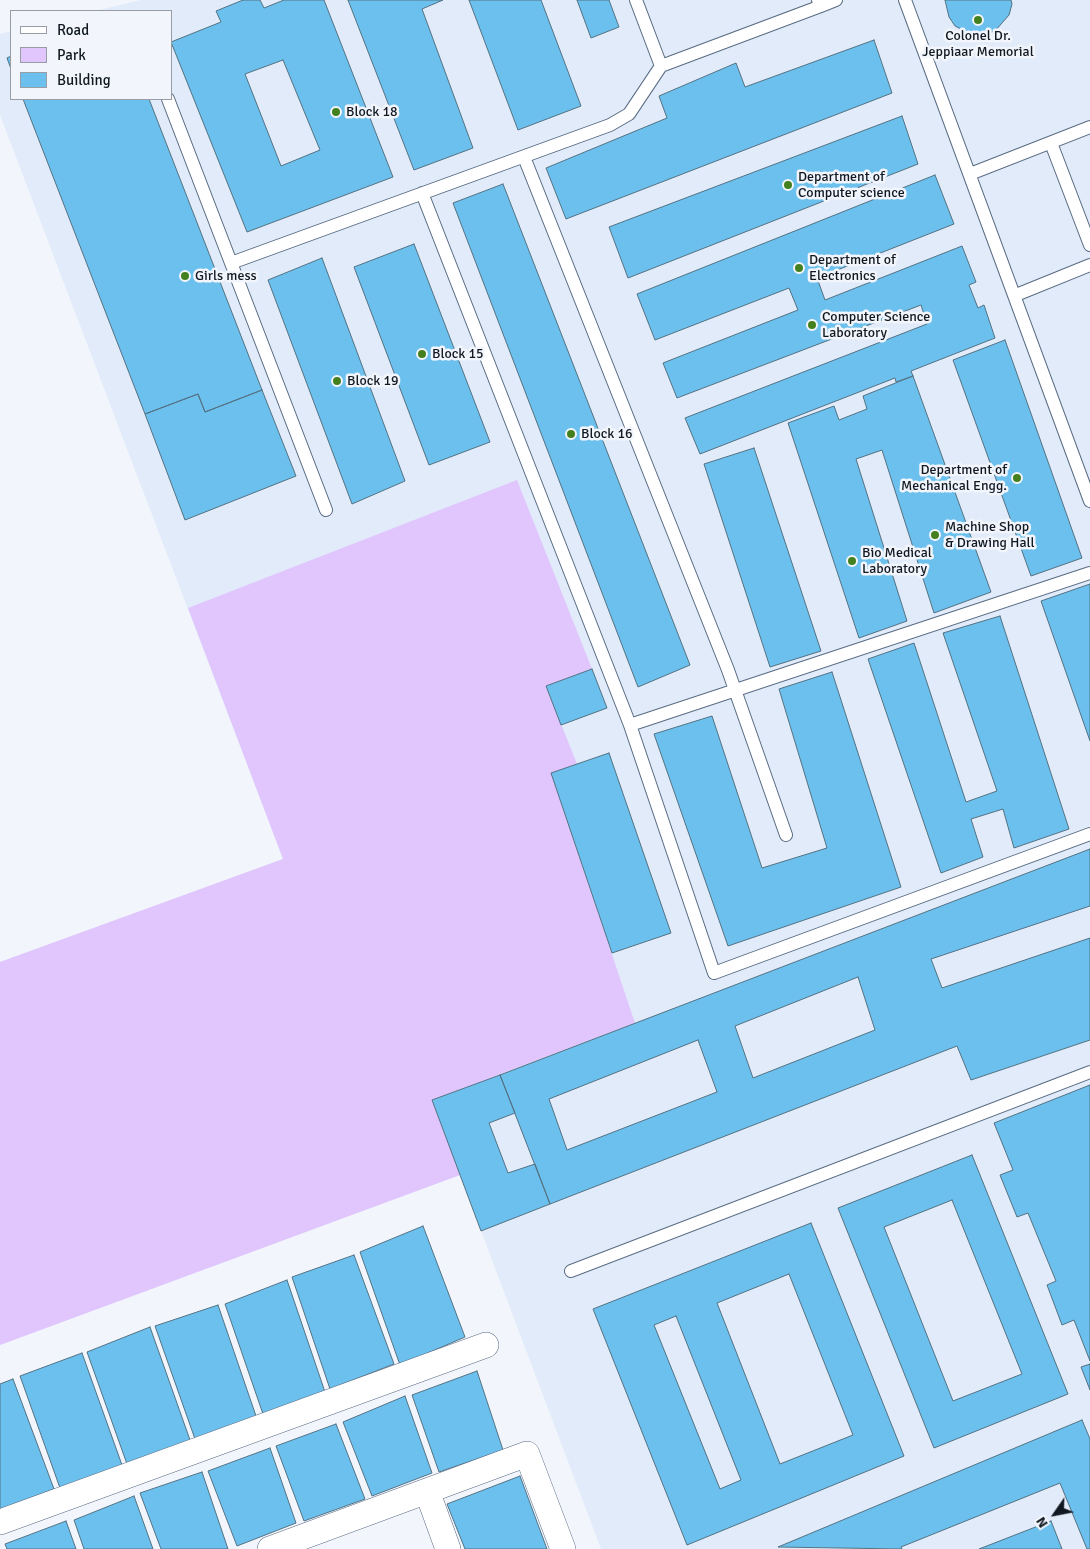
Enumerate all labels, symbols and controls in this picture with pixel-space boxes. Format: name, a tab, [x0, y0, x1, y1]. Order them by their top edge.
legend	[10, 10, 172, 100]
marker: Colonel Dr. Jeppiaar Memorial	[972, 14, 984, 26]
text: Road	[57, 21, 89, 39]
place label: Colonel Dr. Jeppiaar Memorial	[922, 28, 1034, 60]
text: Park	[57, 46, 86, 64]
text: Building	[57, 71, 111, 89]
place label: Block 18	[346, 104, 398, 120]
marker: Block 18	[330, 106, 342, 118]
place label: Department of Computer science	[798, 169, 905, 202]
marker: Department of Computer science	[782, 179, 794, 191]
place label: Department of Electronics	[809, 252, 896, 284]
marker: Department of Electronics	[793, 262, 805, 274]
place label: Girls mess	[195, 268, 257, 284]
marker: Girls mess	[179, 270, 191, 282]
place label: Computer Science Laboratory	[822, 309, 930, 342]
marker: Computer Science Laboratory	[806, 319, 818, 331]
place label: Block 15	[432, 346, 484, 362]
marker: Block 15	[416, 348, 428, 360]
place label: Block 19	[347, 373, 399, 389]
marker: Block 19	[331, 375, 343, 387]
place label: Block 16	[581, 426, 633, 442]
marker: Block 16	[565, 428, 577, 440]
place label: Department of Mechanical Engg.	[901, 462, 1007, 494]
marker: Department of Mechanical Engg.	[1011, 472, 1023, 484]
place label: Machine Shop & Drawing Hall	[945, 519, 1035, 552]
marker: Machine Shop & Drawing Hall	[929, 529, 941, 541]
place label: Bio Medical Laboratory	[862, 545, 932, 578]
marker: Bio Medical Laboratory	[846, 555, 858, 567]
north arrow	[1030, 1489, 1080, 1539]
text: N	[1032, 1514, 1052, 1531]

